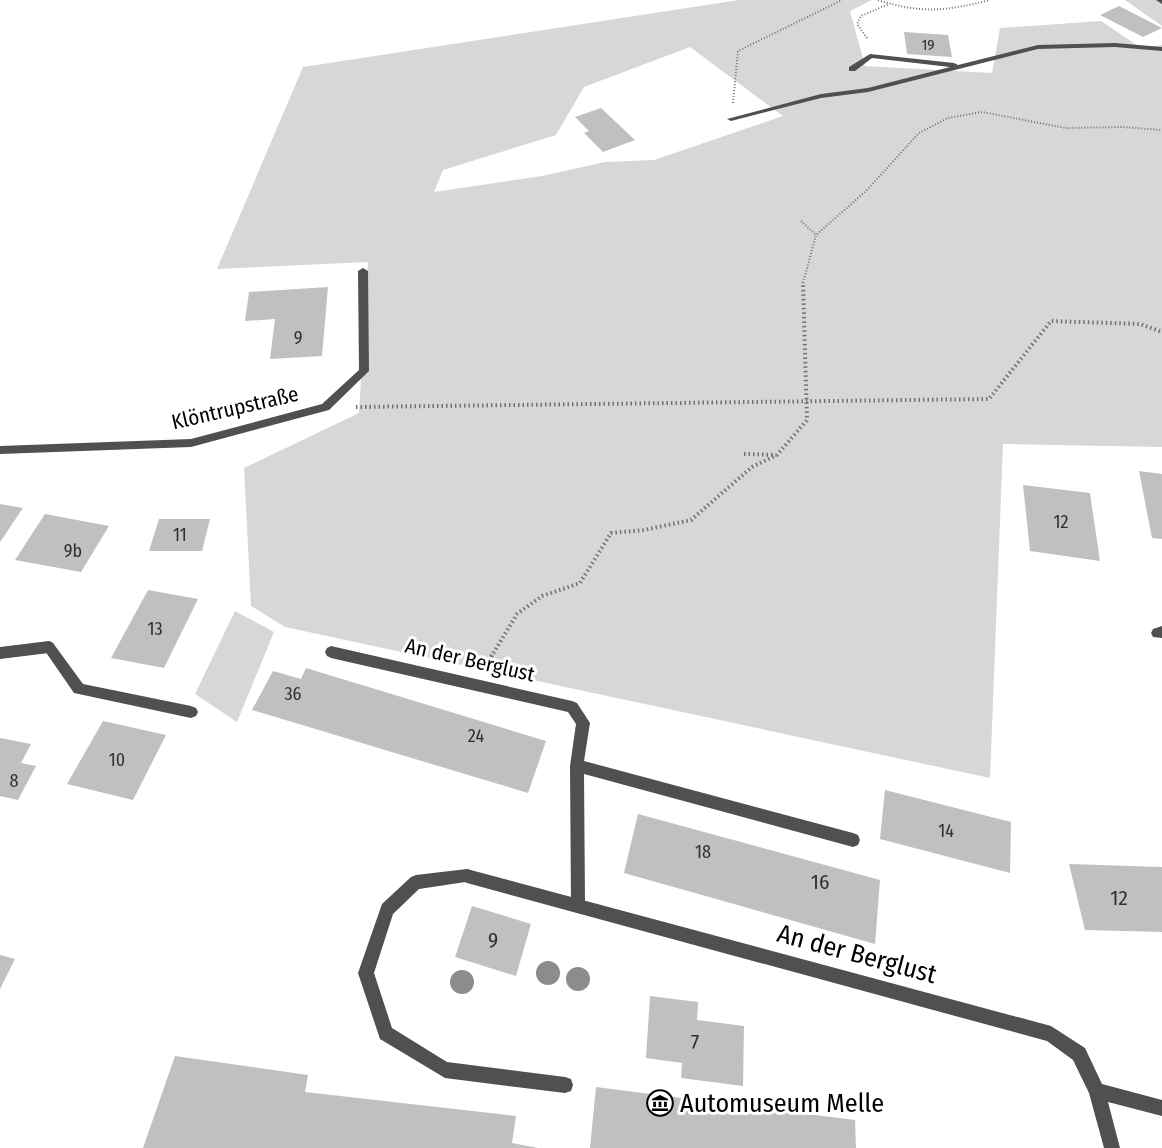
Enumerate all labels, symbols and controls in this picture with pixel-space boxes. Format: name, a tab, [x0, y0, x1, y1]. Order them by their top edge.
house number: 19	[921, 36, 935, 54]
house number: 9	[294, 327, 302, 349]
street label: Klöntrupstraße	[169, 381, 301, 435]
house number: 12	[1054, 511, 1069, 533]
house number: 11	[173, 524, 187, 546]
house number: 9b	[64, 540, 82, 562]
house number: 13	[147, 618, 163, 640]
street label: An der Berglust	[403, 632, 537, 688]
house number: 36	[284, 683, 302, 705]
house number: 24	[468, 725, 484, 747]
house number: 10	[109, 749, 125, 771]
house number: 8	[10, 770, 19, 792]
house number: 14	[938, 820, 954, 842]
house number: 18	[695, 841, 711, 863]
house number: 16	[811, 869, 829, 895]
house number: 12	[1110, 885, 1128, 911]
street label: An der Berglust	[774, 918, 940, 990]
house number: 9	[488, 927, 498, 953]
house number: 7	[691, 1029, 699, 1055]
museum icon: Automuseum Melle	[645, 1088, 675, 1118]
place label: Automuseum Melle	[680, 1088, 884, 1119]

